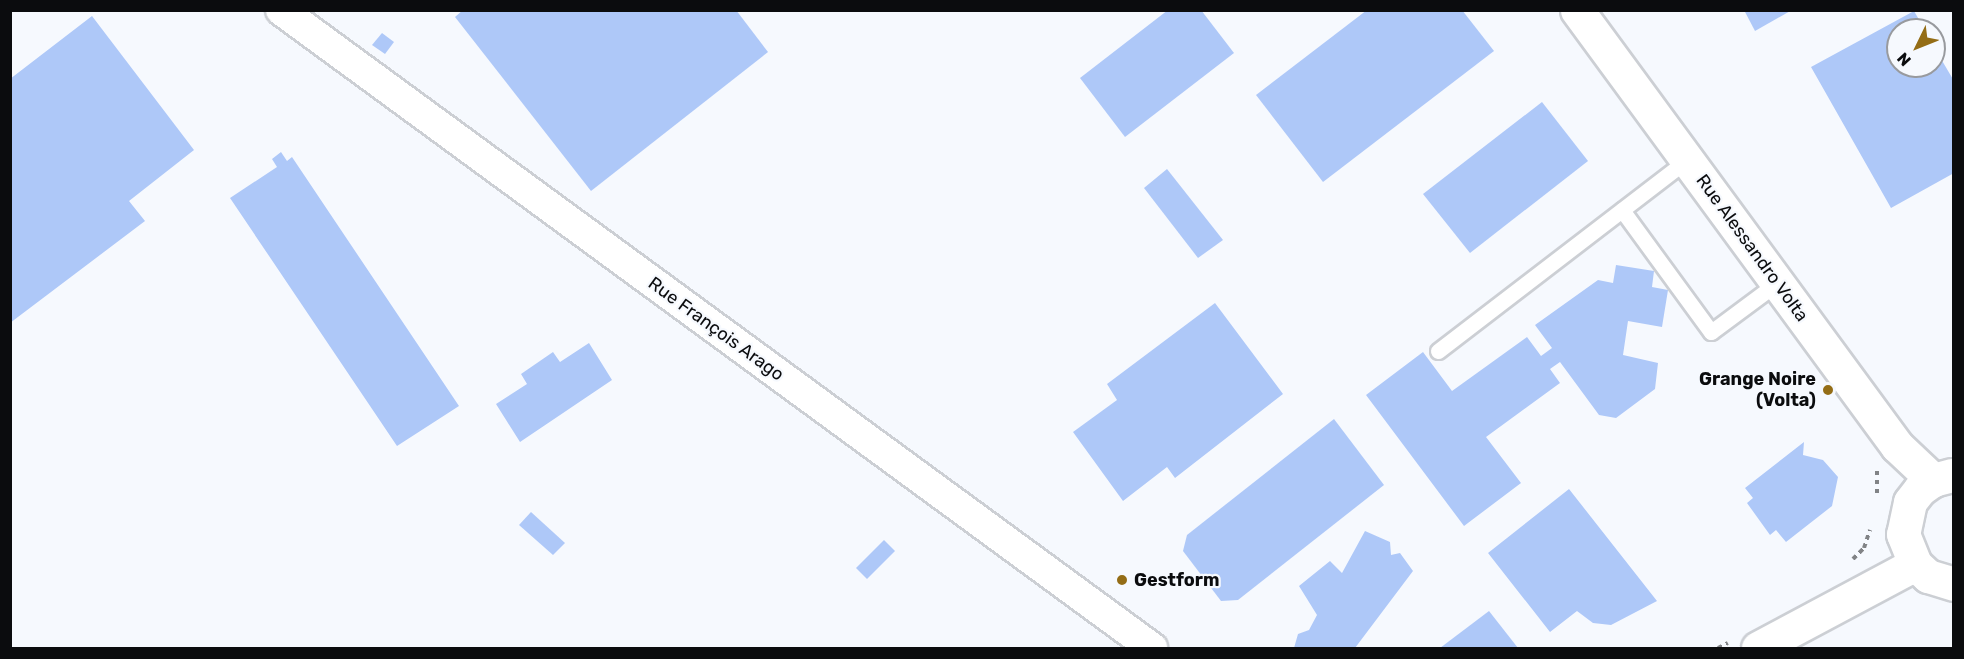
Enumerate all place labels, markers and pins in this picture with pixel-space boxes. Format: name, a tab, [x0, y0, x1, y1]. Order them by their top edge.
place label: Grange Noire (Volta)	[1699, 369, 1816, 412]
marker: Grange Noire (Volta)	[1821, 383, 1835, 397]
place label: Gestform	[1134, 569, 1219, 591]
marker: Gestform	[1115, 573, 1129, 587]

